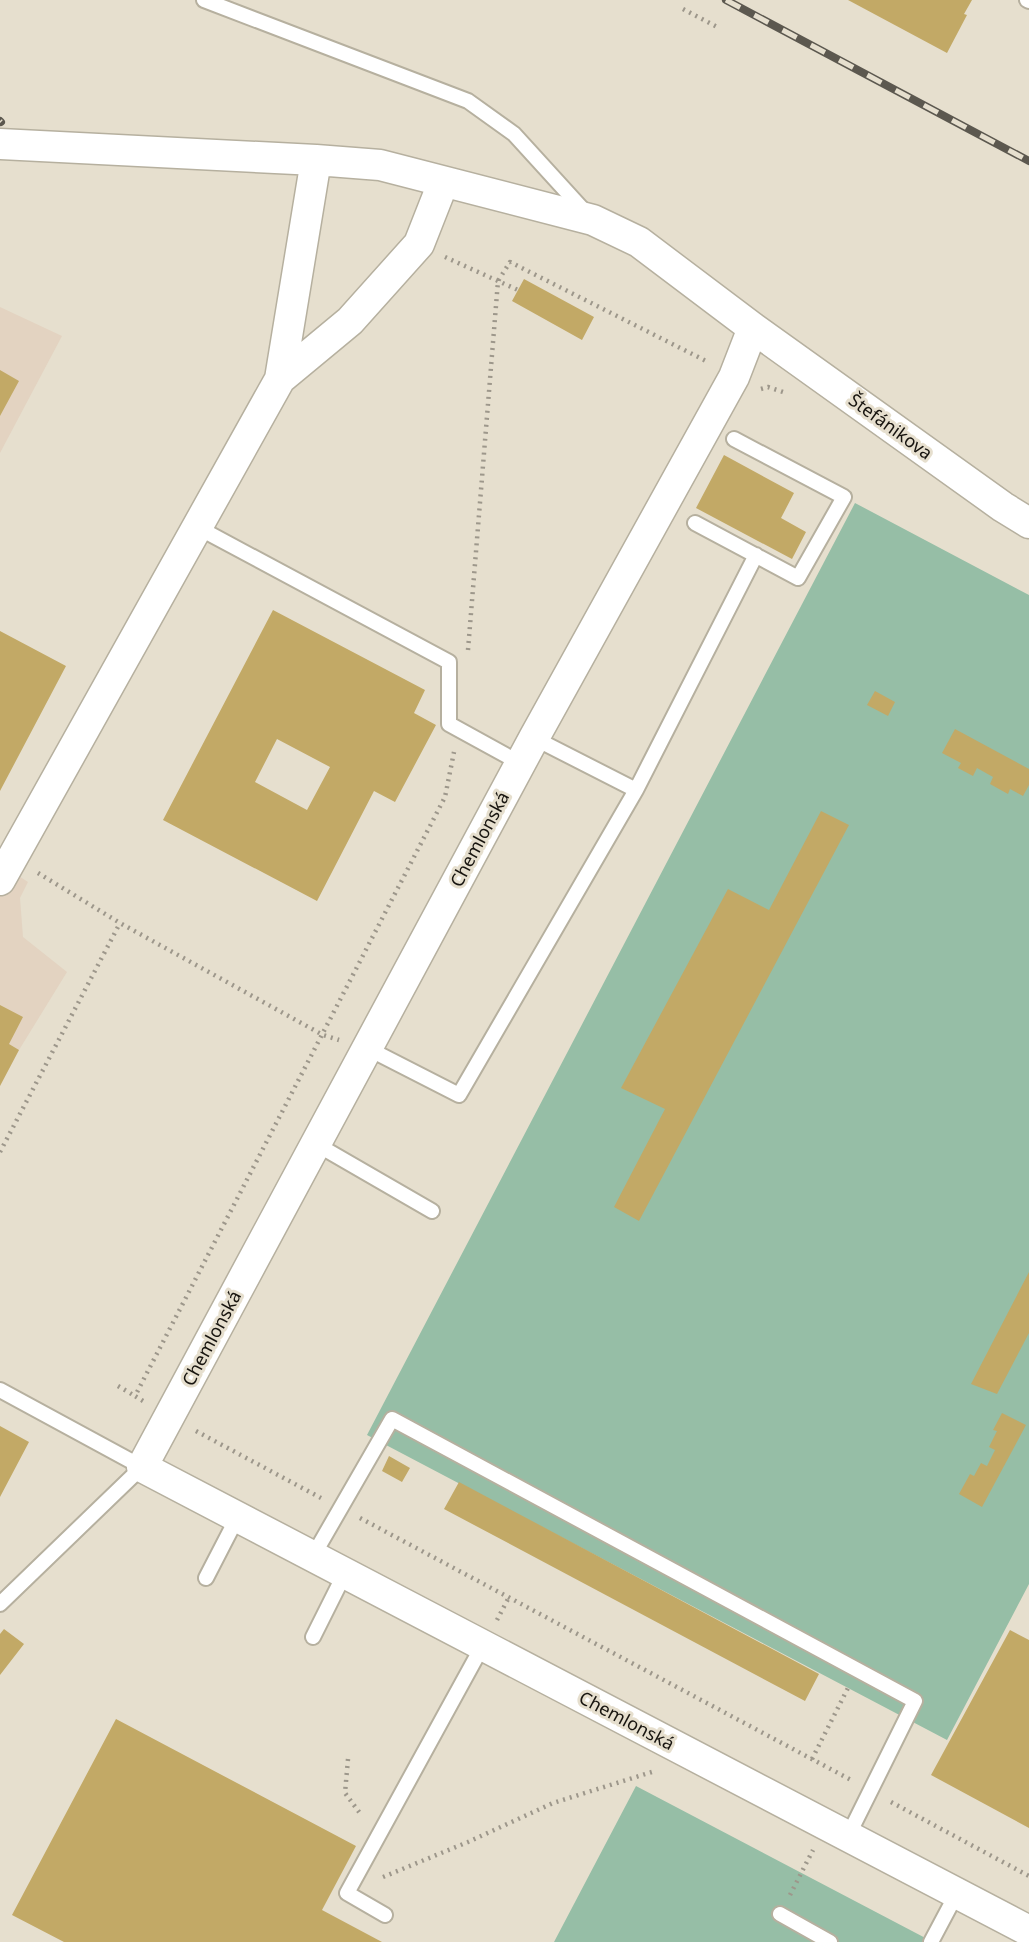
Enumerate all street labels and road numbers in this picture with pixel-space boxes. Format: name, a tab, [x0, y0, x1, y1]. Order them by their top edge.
street label: Štefánikova	[844, 387, 938, 465]
street label: Chemlonská	[444, 787, 514, 891]
street label: Chemlonská	[176, 1286, 246, 1390]
street label: Chemlonská	[575, 1685, 679, 1755]

